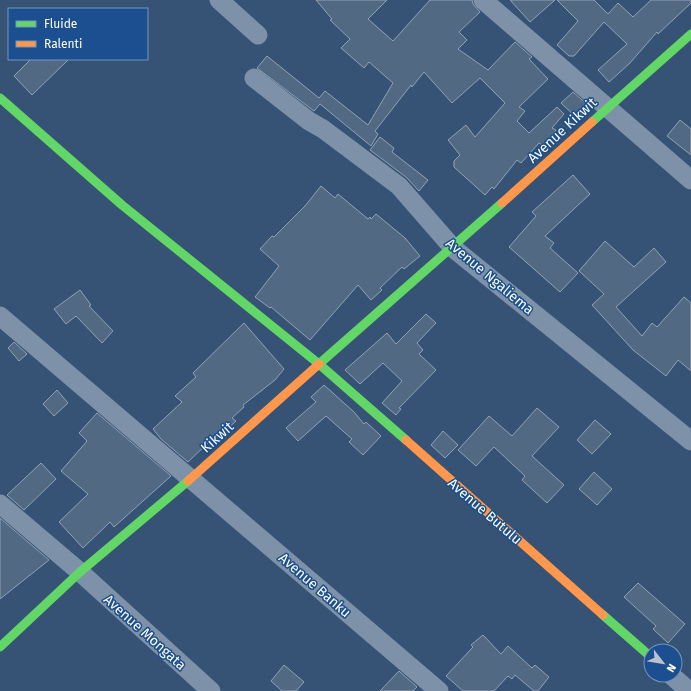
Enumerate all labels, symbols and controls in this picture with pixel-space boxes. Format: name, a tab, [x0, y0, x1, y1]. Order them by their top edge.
legend	[8, 8, 148, 60]
text: Fluide	[44, 17, 77, 31]
text: Ralenti	[44, 37, 82, 51]
street label: Avenue Kikwit	[524, 93, 601, 167]
street label: Avenue Ngaliema	[442, 235, 537, 318]
street label: Kikwit	[197, 418, 238, 457]
street label: Avenue Butulu	[444, 475, 525, 548]
street label: Avenue Banku	[275, 550, 354, 621]
street label: Avenue Mongata	[100, 591, 189, 674]
north arrow	[643, 643, 683, 683]
text: N	[664, 661, 679, 674]

